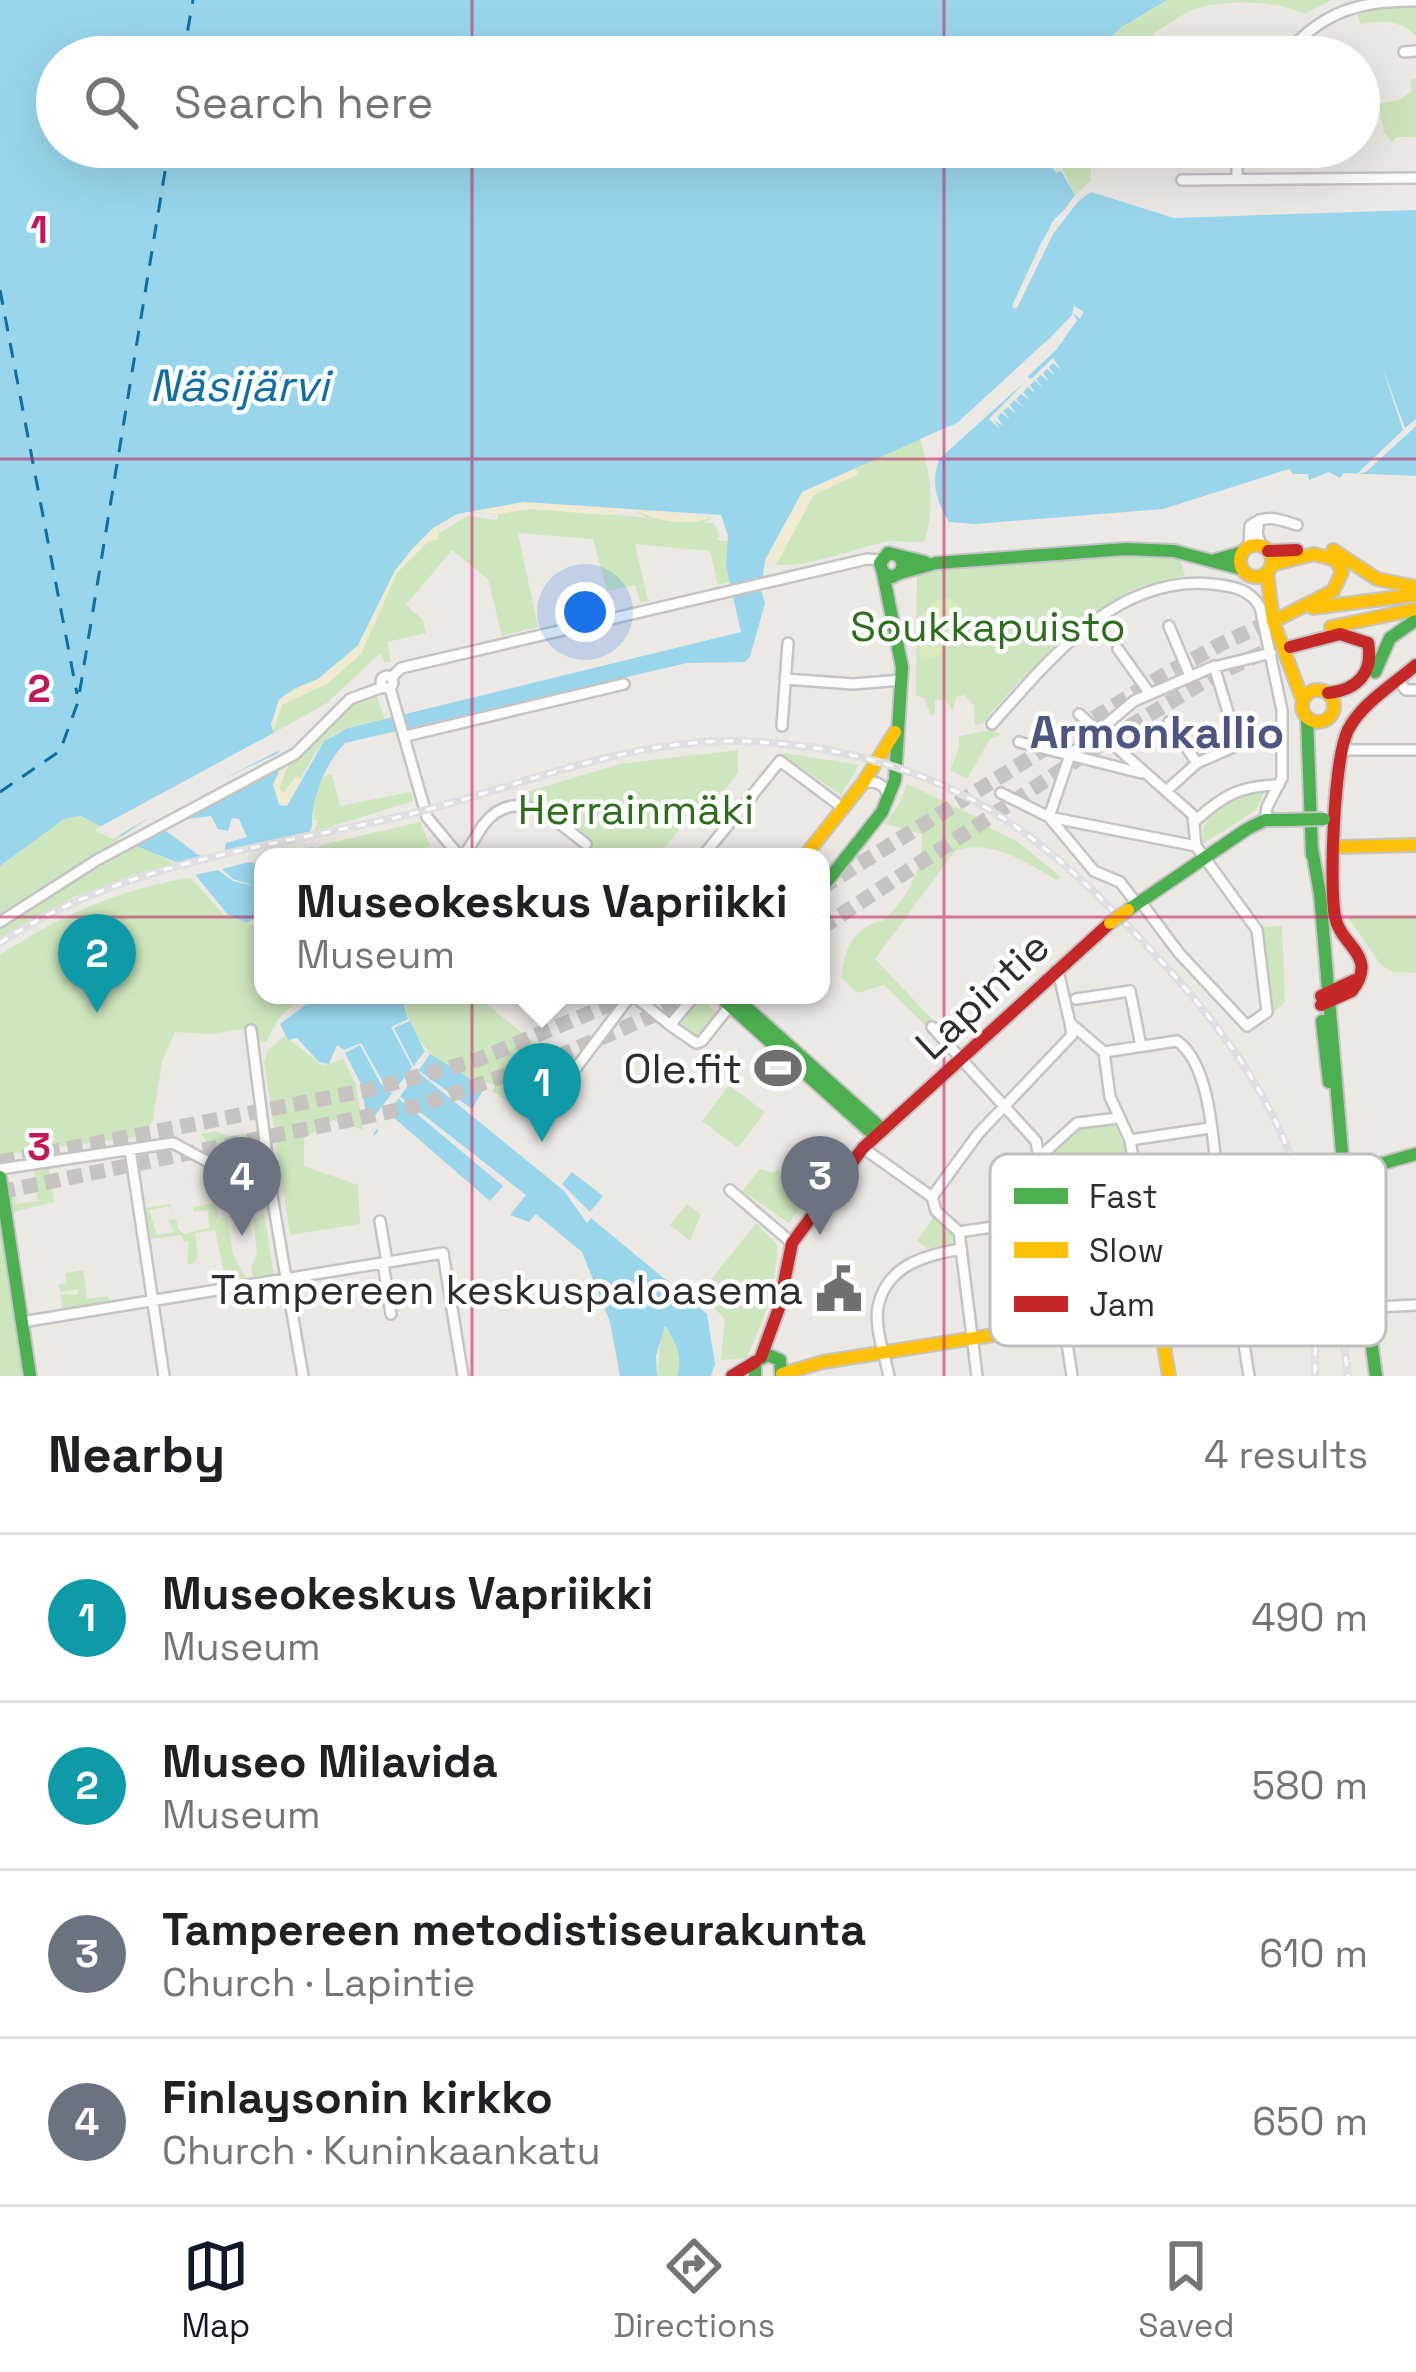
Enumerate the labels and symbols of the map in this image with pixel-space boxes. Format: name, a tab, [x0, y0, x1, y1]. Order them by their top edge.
text: 1	[30, 205, 48, 254]
water label: Näsijärvi	[149, 357, 334, 414]
your location	[555, 582, 615, 642]
park label: Soukkapuisto	[850, 600, 1126, 653]
text: 2	[27, 664, 51, 713]
district label: Armonkallio	[1030, 704, 1284, 761]
park label: Herrainmäki	[518, 783, 754, 836]
pin: 2	[58, 914, 136, 1013]
street label: Lapintie	[904, 920, 1060, 1071]
place label: Ole.fit	[623, 1042, 742, 1095]
pin: 1	[503, 1043, 581, 1142]
sports icon: Ole.fit	[753, 1043, 803, 1093]
text: 3	[27, 1122, 51, 1171]
pin: 3	[781, 1136, 859, 1235]
pin: 4	[203, 1137, 281, 1236]
legend	[990, 1154, 1386, 1346]
text: Fast	[1089, 1176, 1158, 1218]
text: Slow	[1089, 1230, 1164, 1272]
place label: Tampereen keskuspaloasema	[211, 1263, 803, 1316]
public building icon: Tampereen keskuspaloasema	[814, 1264, 864, 1314]
text: Jam	[1089, 1284, 1155, 1326]

